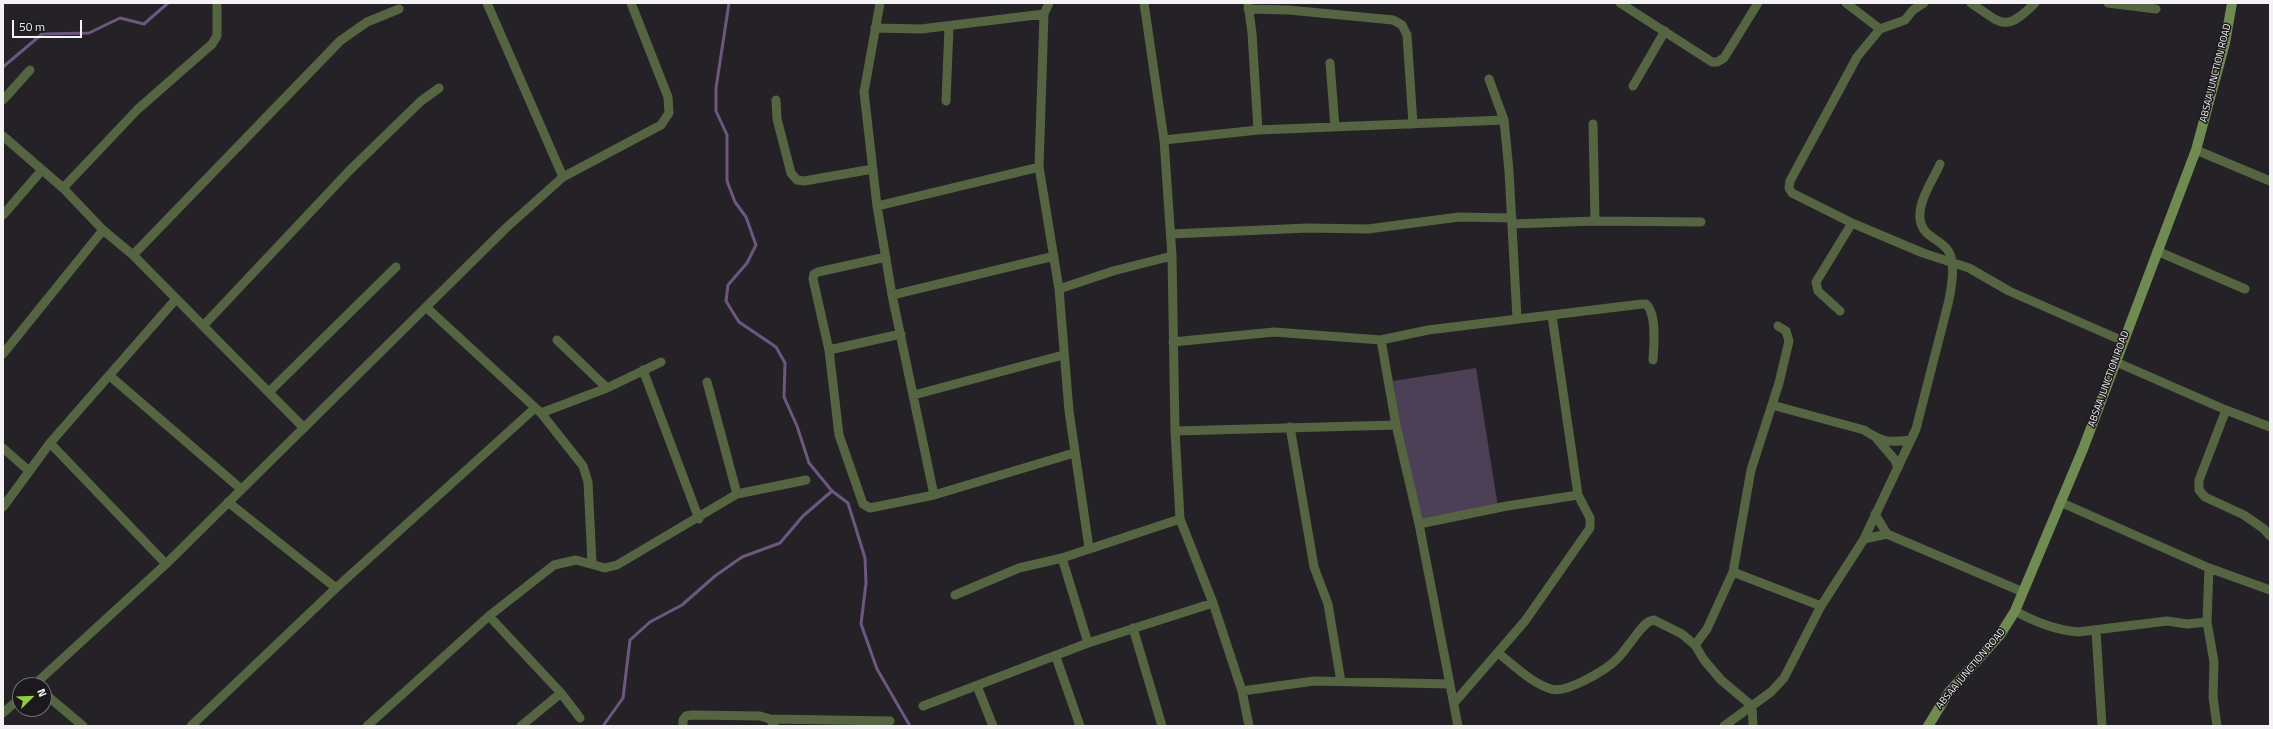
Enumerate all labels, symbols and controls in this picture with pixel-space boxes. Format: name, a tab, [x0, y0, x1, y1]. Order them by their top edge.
scale bar	[14, 12, 84, 38]
text: 50 m	[19, 17, 45, 36]
street label: ABSAA JUNCTION ROAD	[2198, 22, 2234, 124]
street label: ABSAA JUNCTION ROAD	[2086, 329, 2132, 429]
street label: ABSAA JUNCTION ROAD	[1934, 626, 2008, 712]
north arrow	[12, 677, 52, 717]
text: N	[33, 686, 51, 699]

